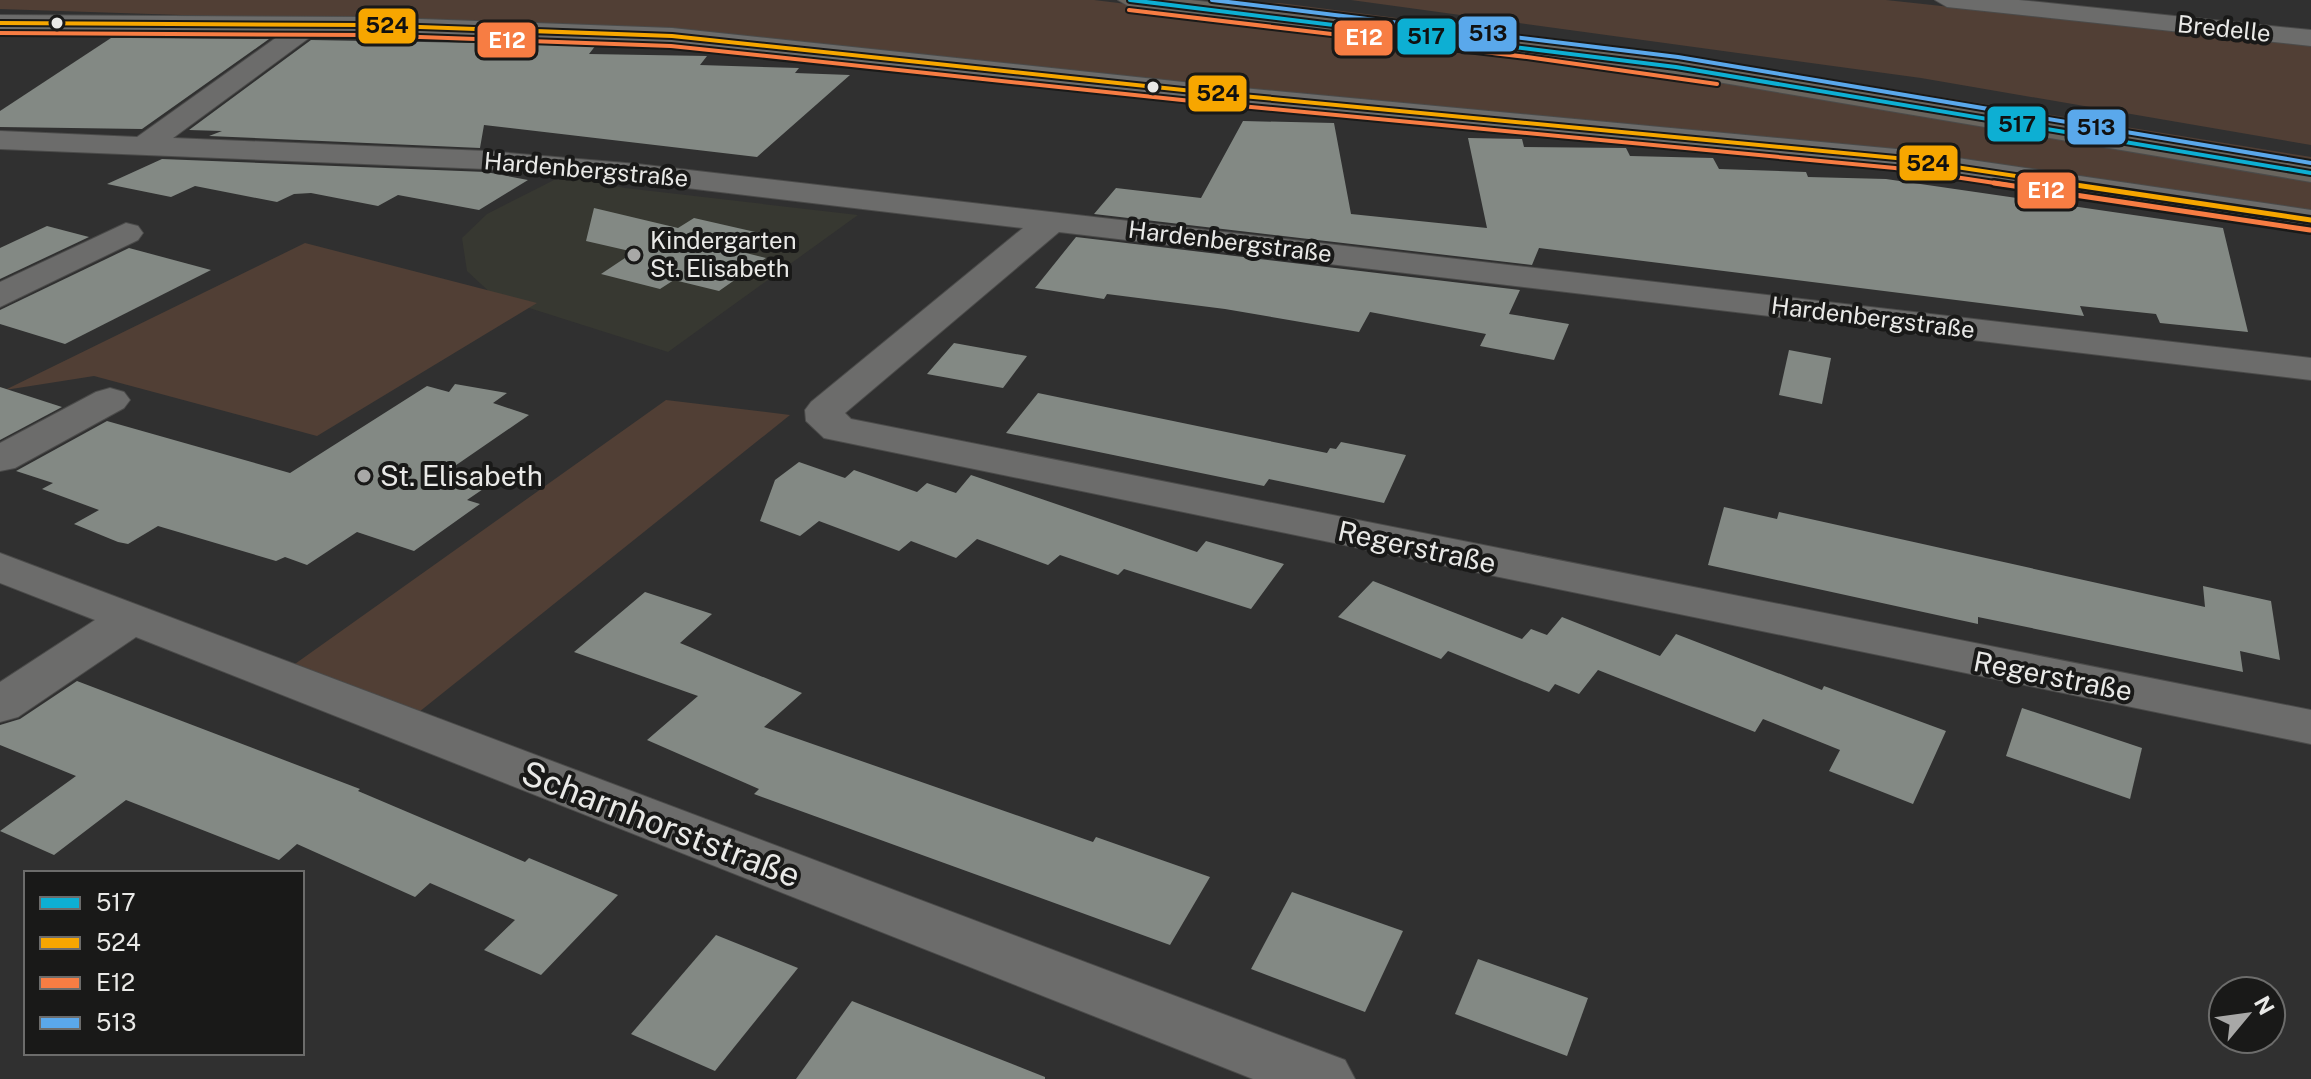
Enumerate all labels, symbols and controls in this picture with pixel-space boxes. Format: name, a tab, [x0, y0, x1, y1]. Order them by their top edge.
line badge: 524	[357, 7, 417, 45]
street label: Bredelle	[2176, 9, 2272, 47]
text: 524	[365, 12, 409, 38]
unlabelled marker	[49, 15, 65, 31]
line badge: 513	[1457, 15, 1518, 53]
line badge: 517	[1396, 17, 1457, 56]
line badge: E12	[1333, 19, 1394, 57]
text: 513	[1469, 20, 1507, 46]
line badge: E12	[476, 21, 537, 59]
text: 517	[1407, 23, 1445, 49]
text: E12	[1345, 24, 1383, 50]
text: E12	[488, 27, 526, 53]
line badge: 524	[1187, 74, 1248, 113]
unlabelled marker	[1145, 79, 1161, 95]
text: 524	[1196, 80, 1240, 106]
line badge: 517	[1986, 105, 2047, 143]
line badge: 513	[2066, 108, 2127, 146]
text: 517	[1998, 111, 2036, 137]
text: 513	[2077, 114, 2115, 140]
line badge: 524	[1898, 144, 1959, 182]
street label: Hardenbergstraße	[483, 146, 689, 192]
text: 524	[1906, 150, 1950, 176]
line badge: E12	[2016, 171, 2077, 210]
text: E12	[2027, 177, 2065, 203]
street label: Hardenbergstraße	[1127, 215, 1334, 267]
place label: Kindergarten St. Elisabeth	[650, 226, 797, 282]
marker: Kindergarten St. Elisabeth	[625, 246, 643, 264]
street label: Hardenbergstraße	[1770, 291, 1977, 343]
place label: St. Elisabeth	[380, 459, 543, 492]
marker: St. Elisabeth	[355, 467, 373, 485]
street label: Regerstraße	[1335, 514, 1499, 579]
street label: Regerstraße	[1971, 644, 2135, 707]
street label: Scharnhorststraße	[516, 752, 806, 896]
legend	[24, 871, 304, 1055]
text: 517	[96, 888, 136, 916]
text: 524	[96, 928, 141, 956]
text: E12	[96, 968, 135, 996]
north arrow	[2207, 975, 2287, 1055]
text: N	[2249, 991, 2280, 1019]
text: 513	[96, 1008, 136, 1036]

